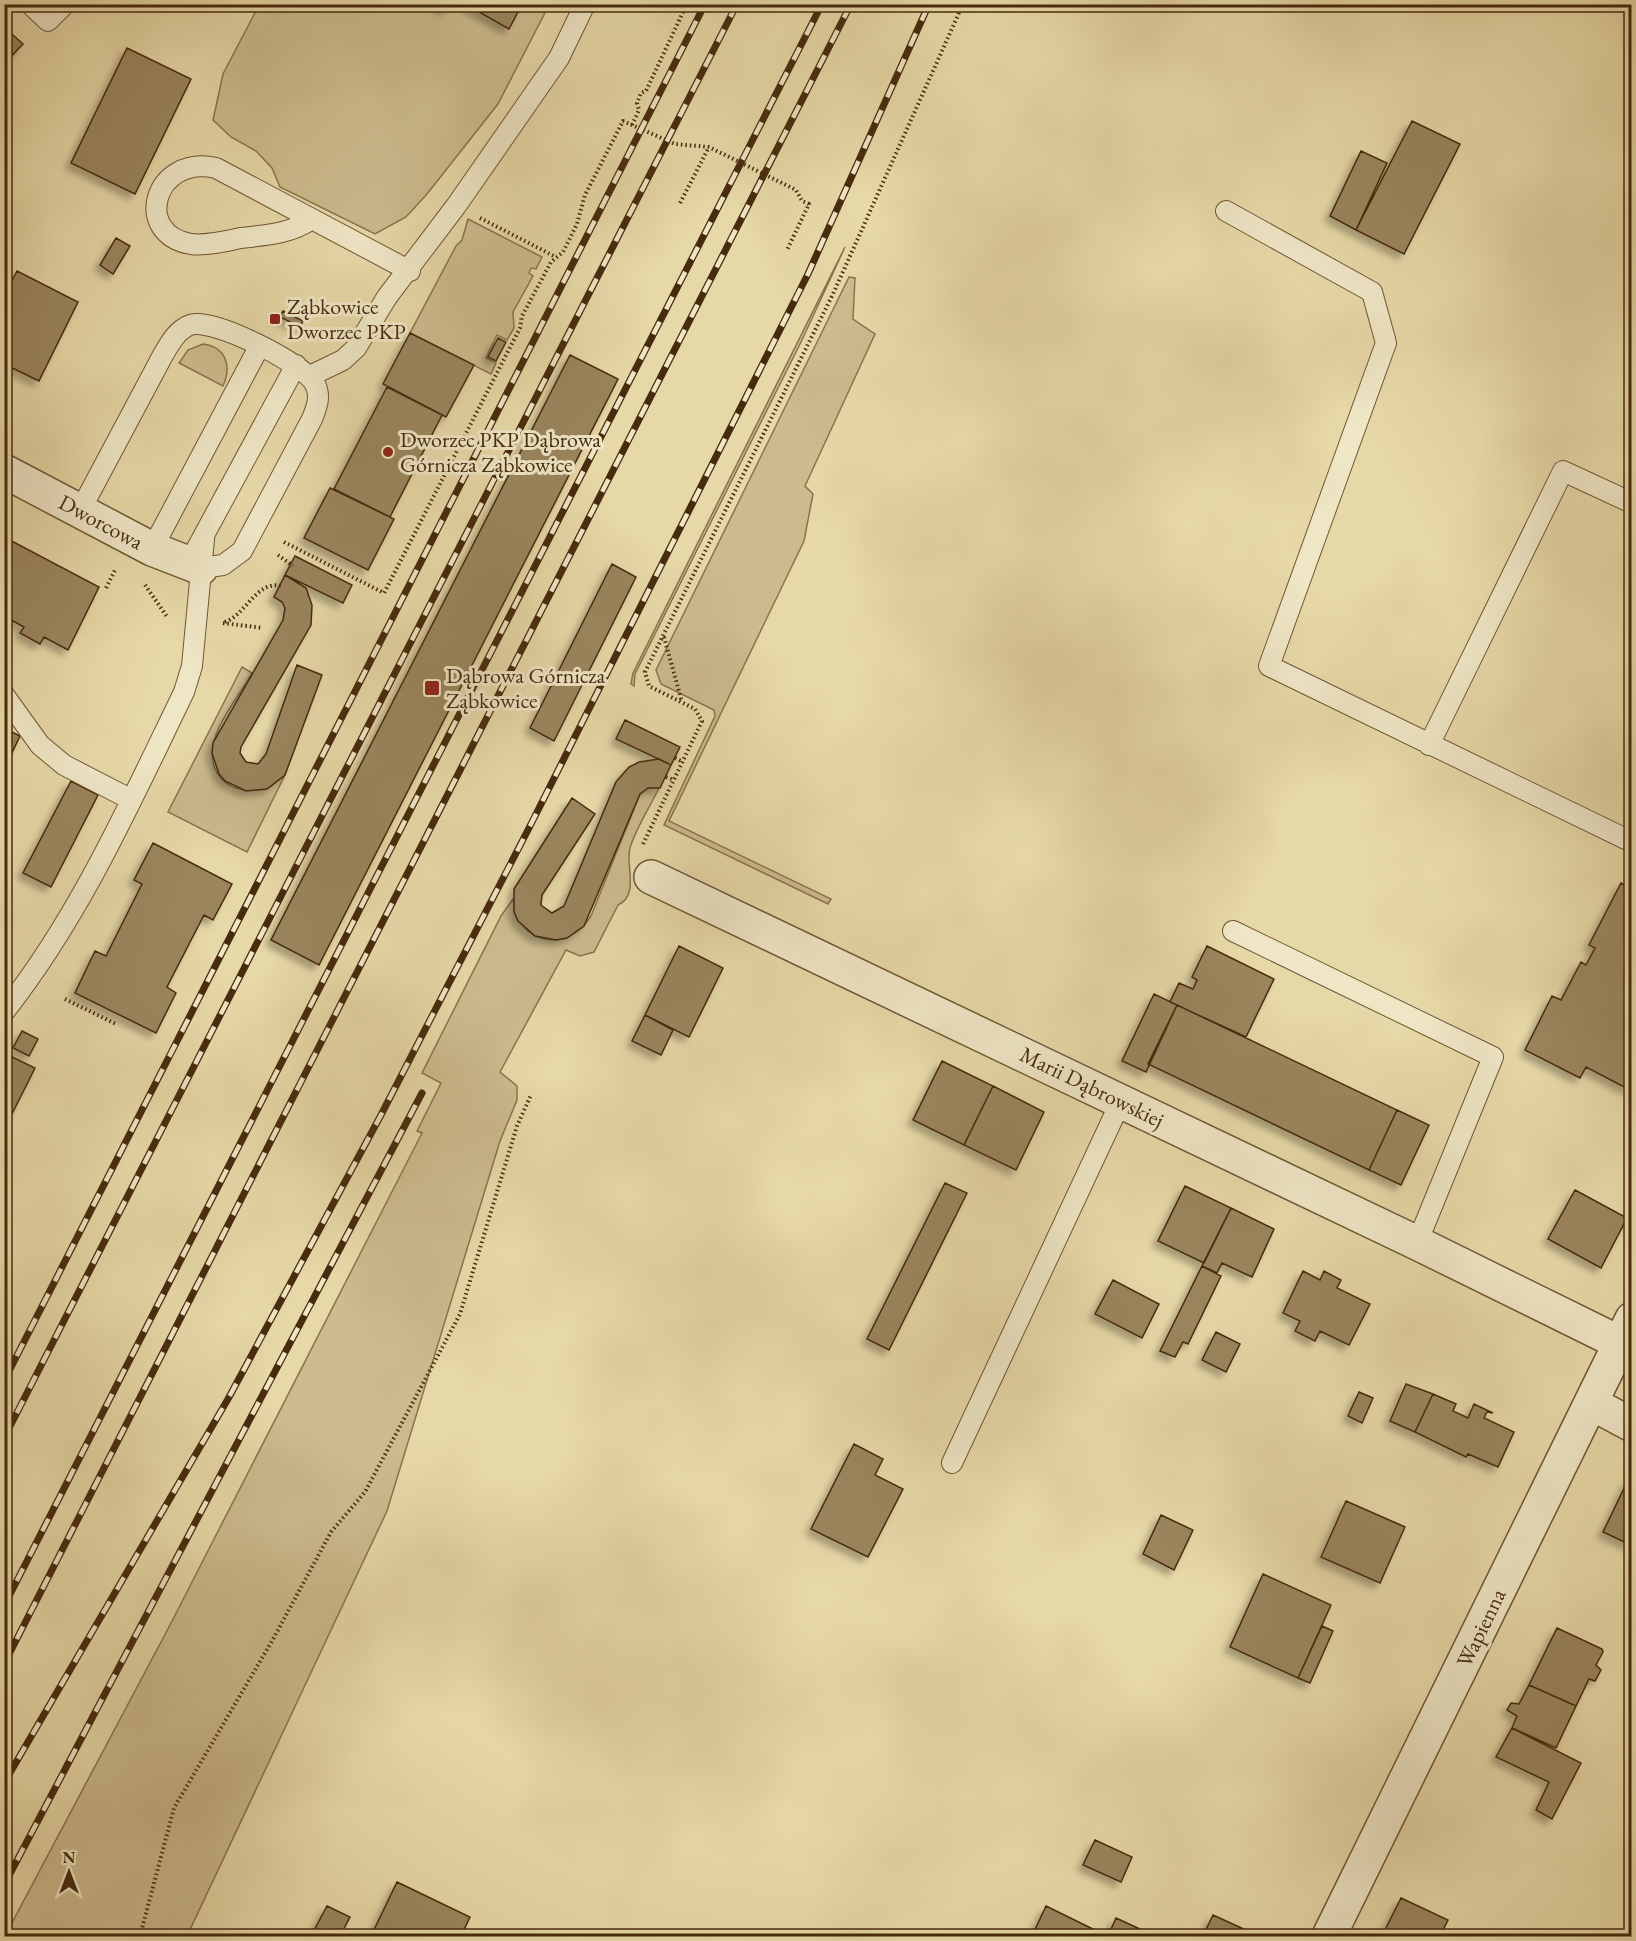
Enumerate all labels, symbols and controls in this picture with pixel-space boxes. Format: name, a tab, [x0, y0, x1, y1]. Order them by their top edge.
place label: Ząbkowice Dworzec PKP	[287, 292, 406, 346]
marker: Ząbkowice Dworzec PKP	[268, 312, 282, 326]
place label: Dworzec PKP Dąbrowa Górnicza Ząbkowice	[400, 425, 601, 479]
marker: Dworzec PKP Dąbrowa Górnicza Ząbkowice	[381, 445, 395, 459]
street label: Dworcowa	[54, 488, 149, 556]
place label: Dąbrowa Górnicza Ząbkowice	[446, 661, 606, 715]
marker: Dąbrowa Górnicza Ząbkowice	[423, 679, 441, 697]
street label: Marii Dąbrowskiej	[1015, 1040, 1169, 1134]
street label: Wapienna	[1450, 1584, 1513, 1672]
north arrow	[39, 1842, 99, 1902]
text: N	[63, 1847, 76, 1868]

